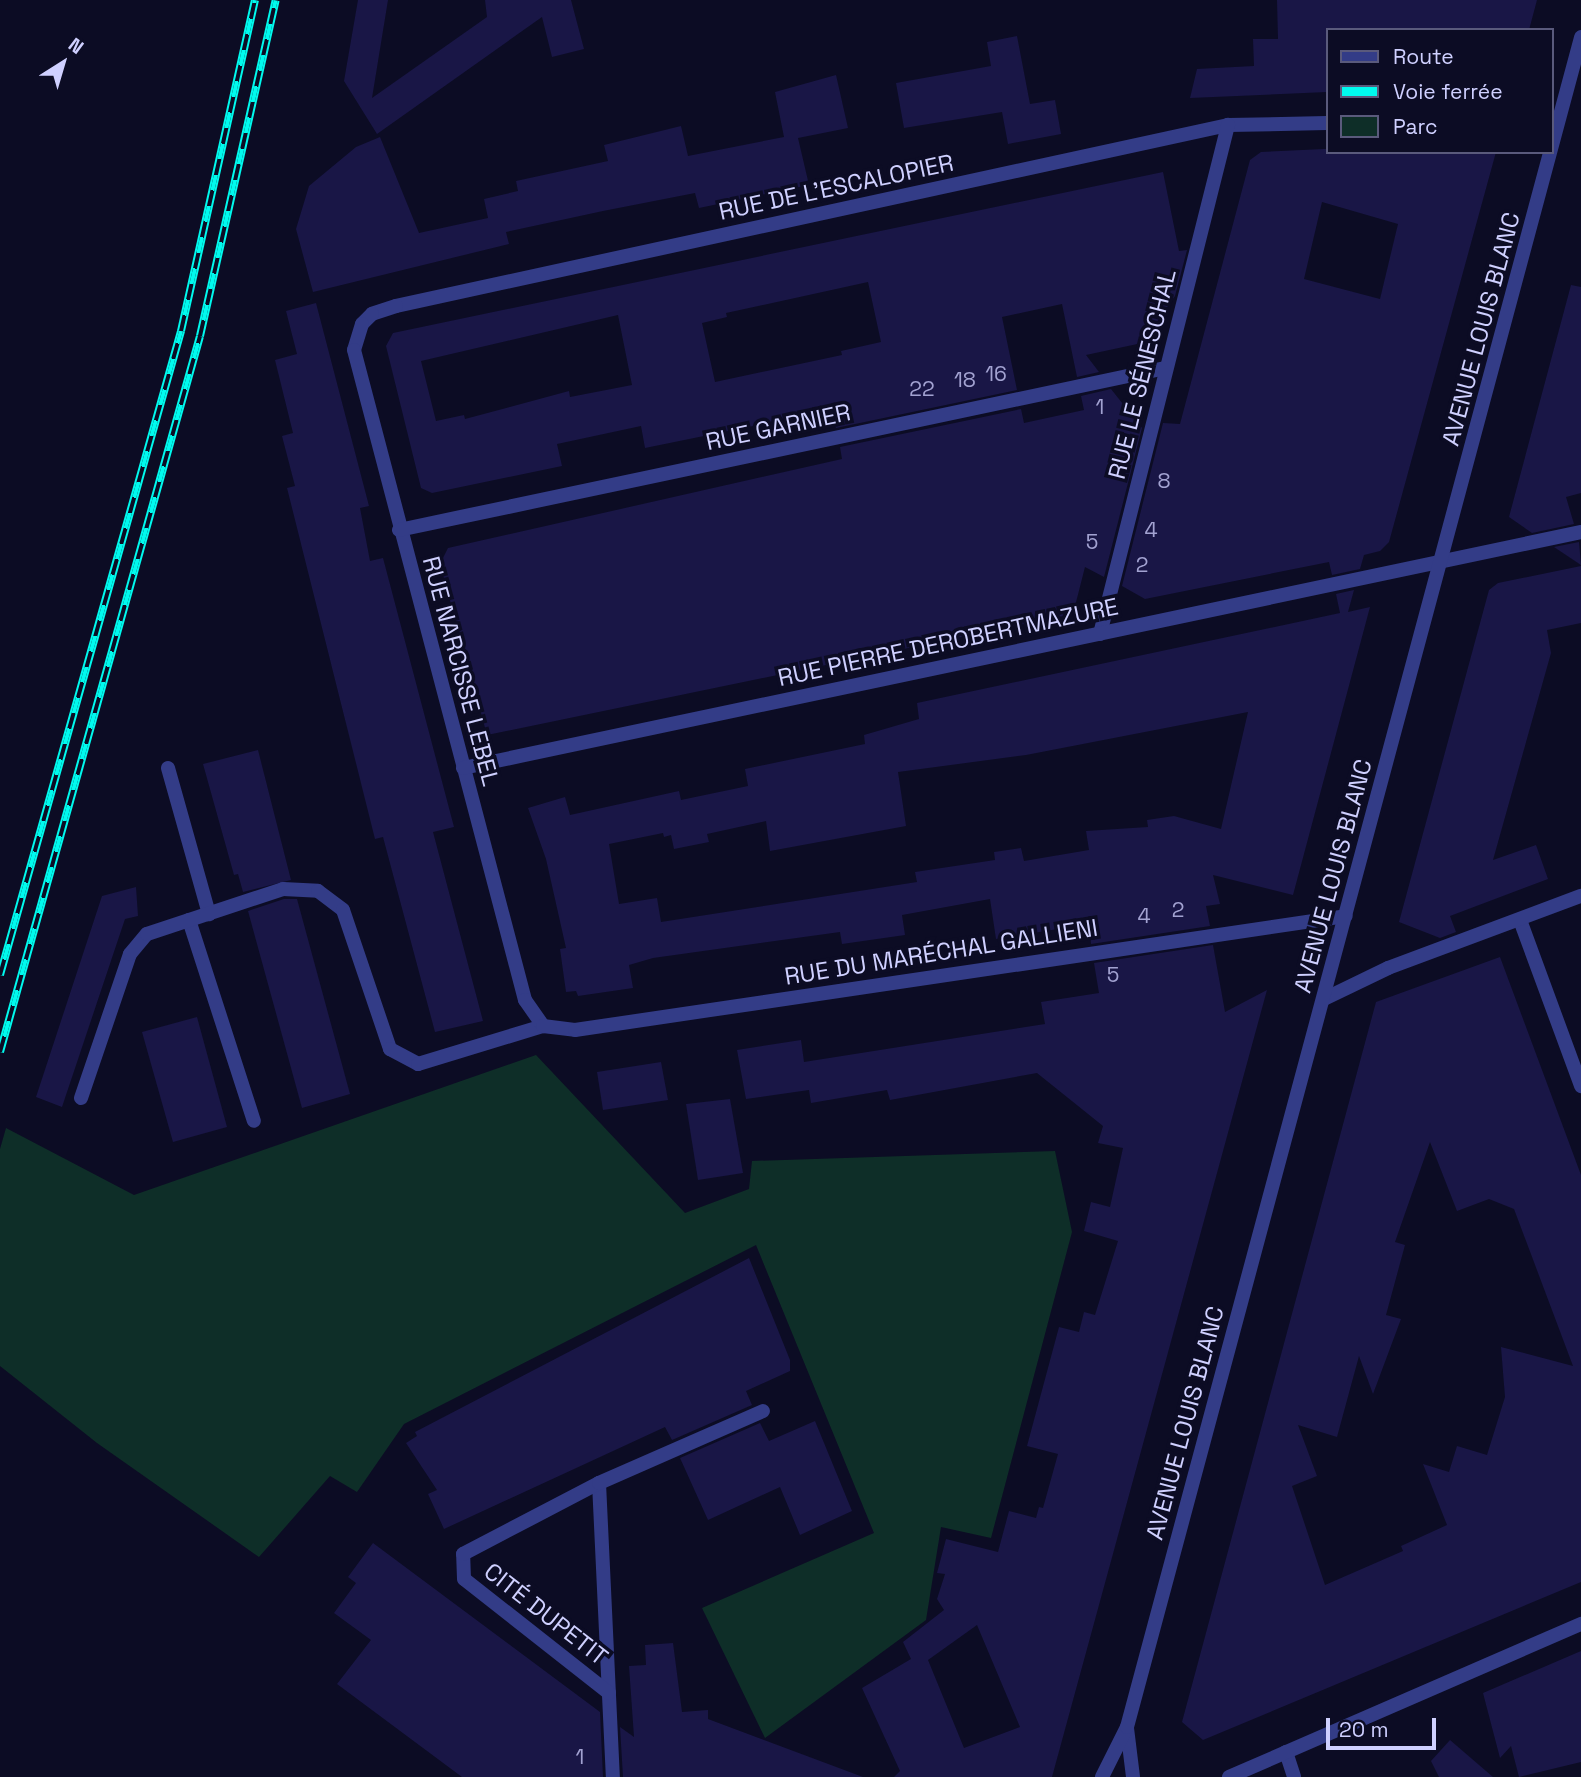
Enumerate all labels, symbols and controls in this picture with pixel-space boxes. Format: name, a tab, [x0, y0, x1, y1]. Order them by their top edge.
north arrow	[28, 28, 98, 98]
legend	[1326, 28, 1553, 154]
text: N	[63, 32, 89, 60]
text: Route	[1393, 43, 1454, 70]
text: Voie ferrée	[1393, 78, 1503, 105]
text: Parc	[1393, 113, 1438, 140]
street label: RUE DE L'ESCALOPIER	[716, 148, 956, 226]
street label: AVENUE LOUIS BLANC	[1436, 209, 1526, 449]
street label: RUE LE SÉNESCHAL	[1102, 266, 1182, 482]
house number: 16	[985, 361, 1007, 387]
house number: 18	[954, 367, 976, 393]
house number: 22	[909, 376, 935, 402]
house number: 1	[1096, 394, 1104, 420]
street label: RUE GARNIER	[703, 398, 853, 456]
house number: 8	[1157, 468, 1171, 494]
house number: 4	[1144, 517, 1158, 543]
house number: 5	[1086, 529, 1098, 555]
house number: 2	[1136, 552, 1148, 578]
street label: RUE NARCISSE LEBEL	[416, 553, 506, 789]
street label: RUE PIERRE DEROBERTMAZURE	[775, 592, 1121, 692]
street label: AVENUE LOUIS BLANC	[1288, 756, 1378, 996]
house number: 2	[1172, 897, 1184, 923]
house number: 4	[1137, 903, 1151, 929]
street label: RUE DU MARÉCHAL GALLIENI	[782, 913, 1100, 991]
house number: 5	[1107, 962, 1119, 988]
street label: AVENUE LOUIS BLANC	[1140, 1303, 1230, 1543]
street label: CITÉ DUPETIT	[478, 1557, 614, 1671]
scale bar	[1329, 1704, 1439, 1748]
text: 20 m	[1339, 1716, 1389, 1743]
house number: 1	[576, 1744, 584, 1770]

